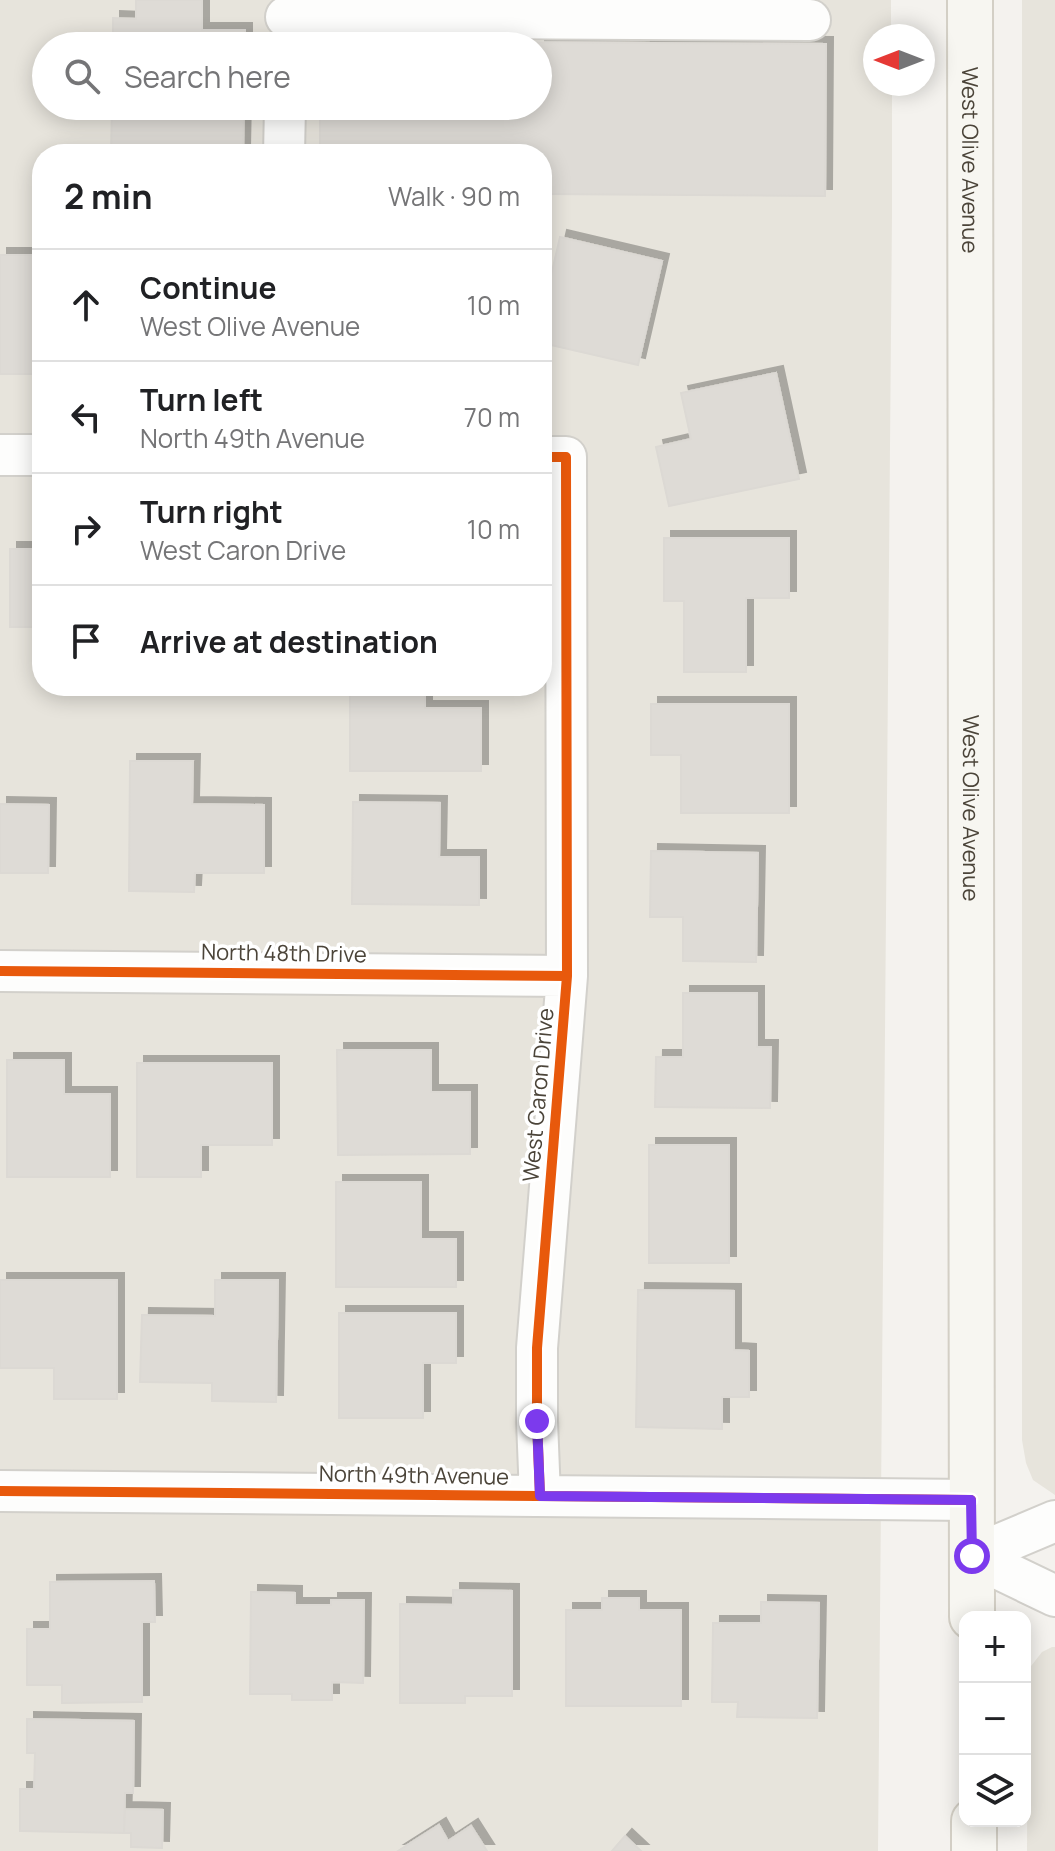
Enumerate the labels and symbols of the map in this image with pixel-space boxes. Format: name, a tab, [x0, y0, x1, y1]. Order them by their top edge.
north arrow	[863, 24, 935, 96]
street label: West Olive Avenue	[955, 67, 985, 253]
street label: West Olive Avenue	[956, 715, 986, 901]
street label: North 48th Drive	[201, 937, 367, 969]
street label: West Caron Drive	[515, 1007, 561, 1183]
route end	[519, 1403, 555, 1439]
street label: North 49th Avenue	[319, 1458, 510, 1492]
route start	[954, 1538, 990, 1574]

